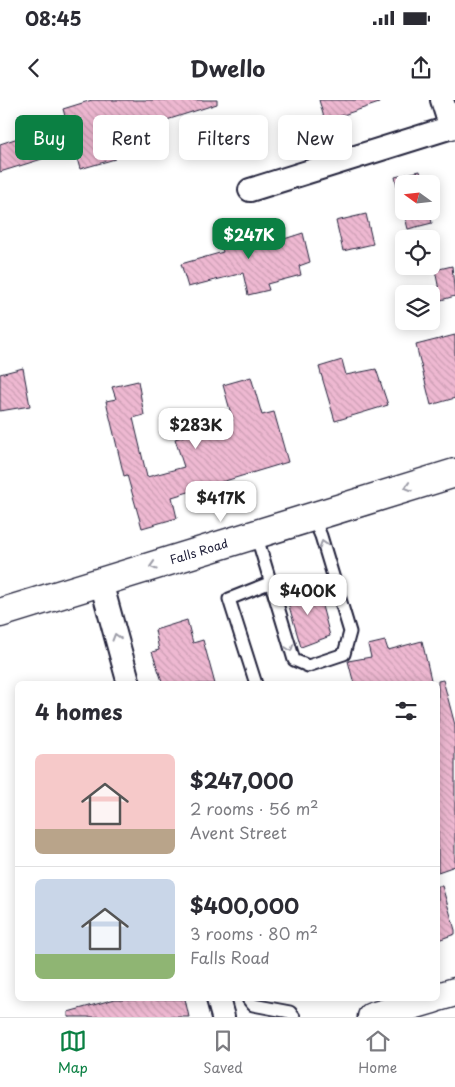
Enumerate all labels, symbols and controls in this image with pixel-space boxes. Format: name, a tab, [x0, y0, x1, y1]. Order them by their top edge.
text: 08:45	[25, 4, 82, 32]
text: Dwello	[190, 51, 265, 84]
icon: back	[20, 54, 48, 82]
icon: share	[407, 54, 435, 82]
chip: Buy	[15, 115, 83, 160]
chip: Rent	[93, 115, 169, 160]
chip: Filters	[179, 115, 268, 160]
chip: New	[278, 115, 352, 160]
north arrow	[395, 175, 440, 220]
map controls	[395, 175, 440, 330]
pin: $247K	[214, 218, 284, 260]
text: $247K	[223, 222, 275, 246]
button: locate	[395, 230, 440, 275]
button: layers	[395, 285, 440, 330]
pin: $283K	[161, 408, 231, 450]
text: $283K	[169, 412, 223, 436]
pin: $417K	[186, 480, 256, 523]
one-way arrow	[405, 482, 413, 492]
text: $417K	[196, 485, 246, 509]
street label: Falls Road	[167, 534, 230, 568]
one-way arrow	[319, 540, 329, 549]
one-way arrow	[149, 561, 157, 571]
pin: $400K	[273, 574, 343, 616]
text: $400K	[280, 578, 336, 602]
one-way arrow	[112, 633, 122, 641]
one-way arrow	[284, 643, 294, 651]
text: 4 homes	[35, 695, 122, 727]
icon: filters	[392, 697, 420, 725]
text: $247,000	[190, 764, 294, 796]
icon: home	[75, 774, 135, 834]
text: 2 rooms · 56 m²	[190, 796, 319, 820]
text: Avent Street	[190, 820, 287, 844]
text: $400,000	[190, 889, 299, 921]
icon: home	[75, 899, 135, 959]
text: 3 rooms · 80 m²	[190, 921, 318, 945]
text: Falls Road	[190, 945, 270, 969]
tab: Map	[58, 1027, 88, 1078]
tab: Saved	[203, 1027, 243, 1078]
tab: Home	[358, 1027, 397, 1078]

